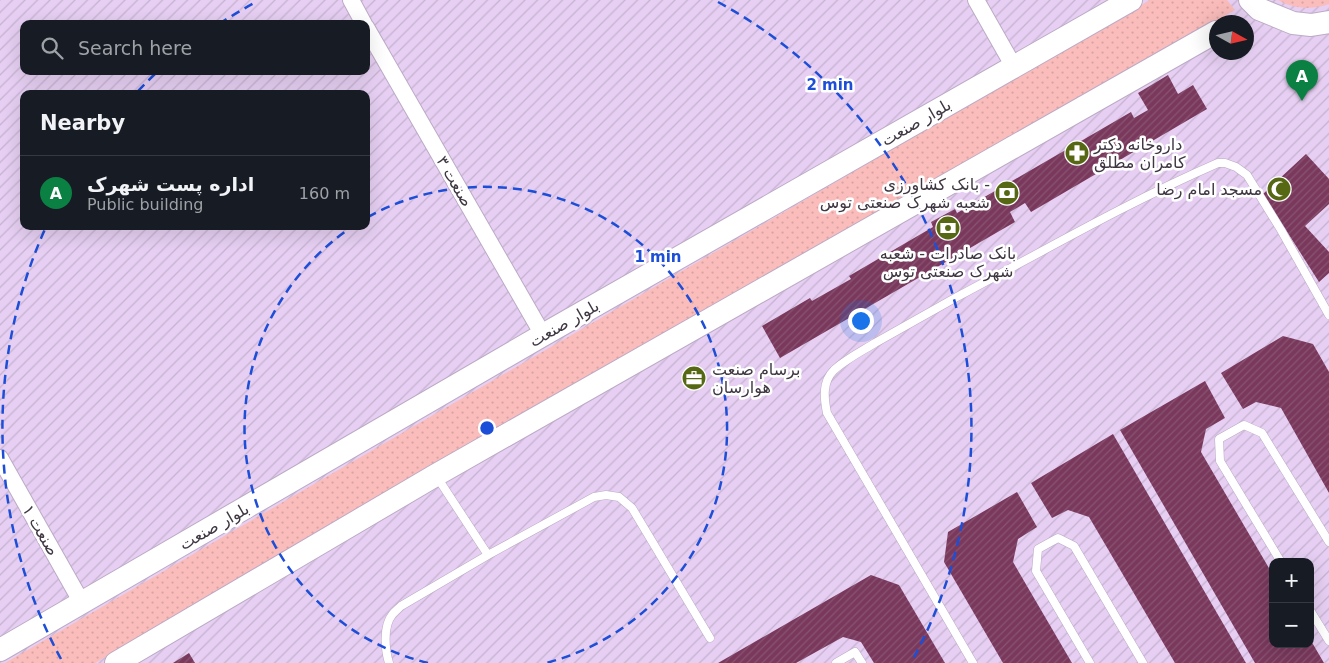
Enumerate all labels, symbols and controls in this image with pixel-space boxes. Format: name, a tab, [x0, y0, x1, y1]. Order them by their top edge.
north arrow	[1209, 15, 1254, 60]
search box	[20, 20, 370, 75]
icon: search	[38, 34, 66, 62]
text: Search here	[78, 37, 192, 59]
pin: A	[1286, 60, 1318, 101]
text: 2 min	[806, 76, 854, 94]
street label: بلوار صنعت	[878, 95, 955, 151]
text: Nearby	[40, 111, 125, 135]
place label: داروخانه دکتر کامران مطلق	[1093, 135, 1186, 173]
pharmacy icon: داروخانه دکتر کامران مطلق	[1064, 140, 1090, 166]
street label: صنعت ۳	[432, 152, 477, 210]
text: اداره پست شهرک	[87, 173, 254, 195]
place label: بانک کشاورزی - شعبه شهرک صنعتی توس	[820, 175, 990, 213]
mosque icon: مسجد امام رضا	[1266, 176, 1292, 202]
bank icon: بانک کشاورزی - شعبه شهرک صنعتی توس	[994, 180, 1020, 206]
place label: مسجد امام رضا	[1156, 180, 1262, 200]
text: A	[50, 184, 62, 203]
text: 160 m	[299, 184, 350, 203]
text: Public building	[87, 195, 204, 214]
bank icon: بانک صادرات - شعبه شهرک صنعتی توس	[935, 215, 961, 241]
place label: بانک صادرات - شعبه شهرک صنعتی توس	[880, 244, 1016, 282]
text: 1 min	[634, 248, 682, 266]
street label: بلوار صنعت	[526, 296, 603, 352]
your location	[848, 308, 874, 334]
place label: برسام صنعت هوارسان	[712, 360, 800, 398]
office icon: برسام صنعت هوارسان	[681, 365, 707, 391]
centre of rings	[478, 419, 496, 437]
street label: بلوار صنعت	[176, 499, 253, 555]
street label: صنعت ۱	[18, 501, 63, 559]
map controls	[1269, 558, 1314, 648]
button: +	[1269, 558, 1314, 603]
button: −	[1269, 603, 1314, 648]

